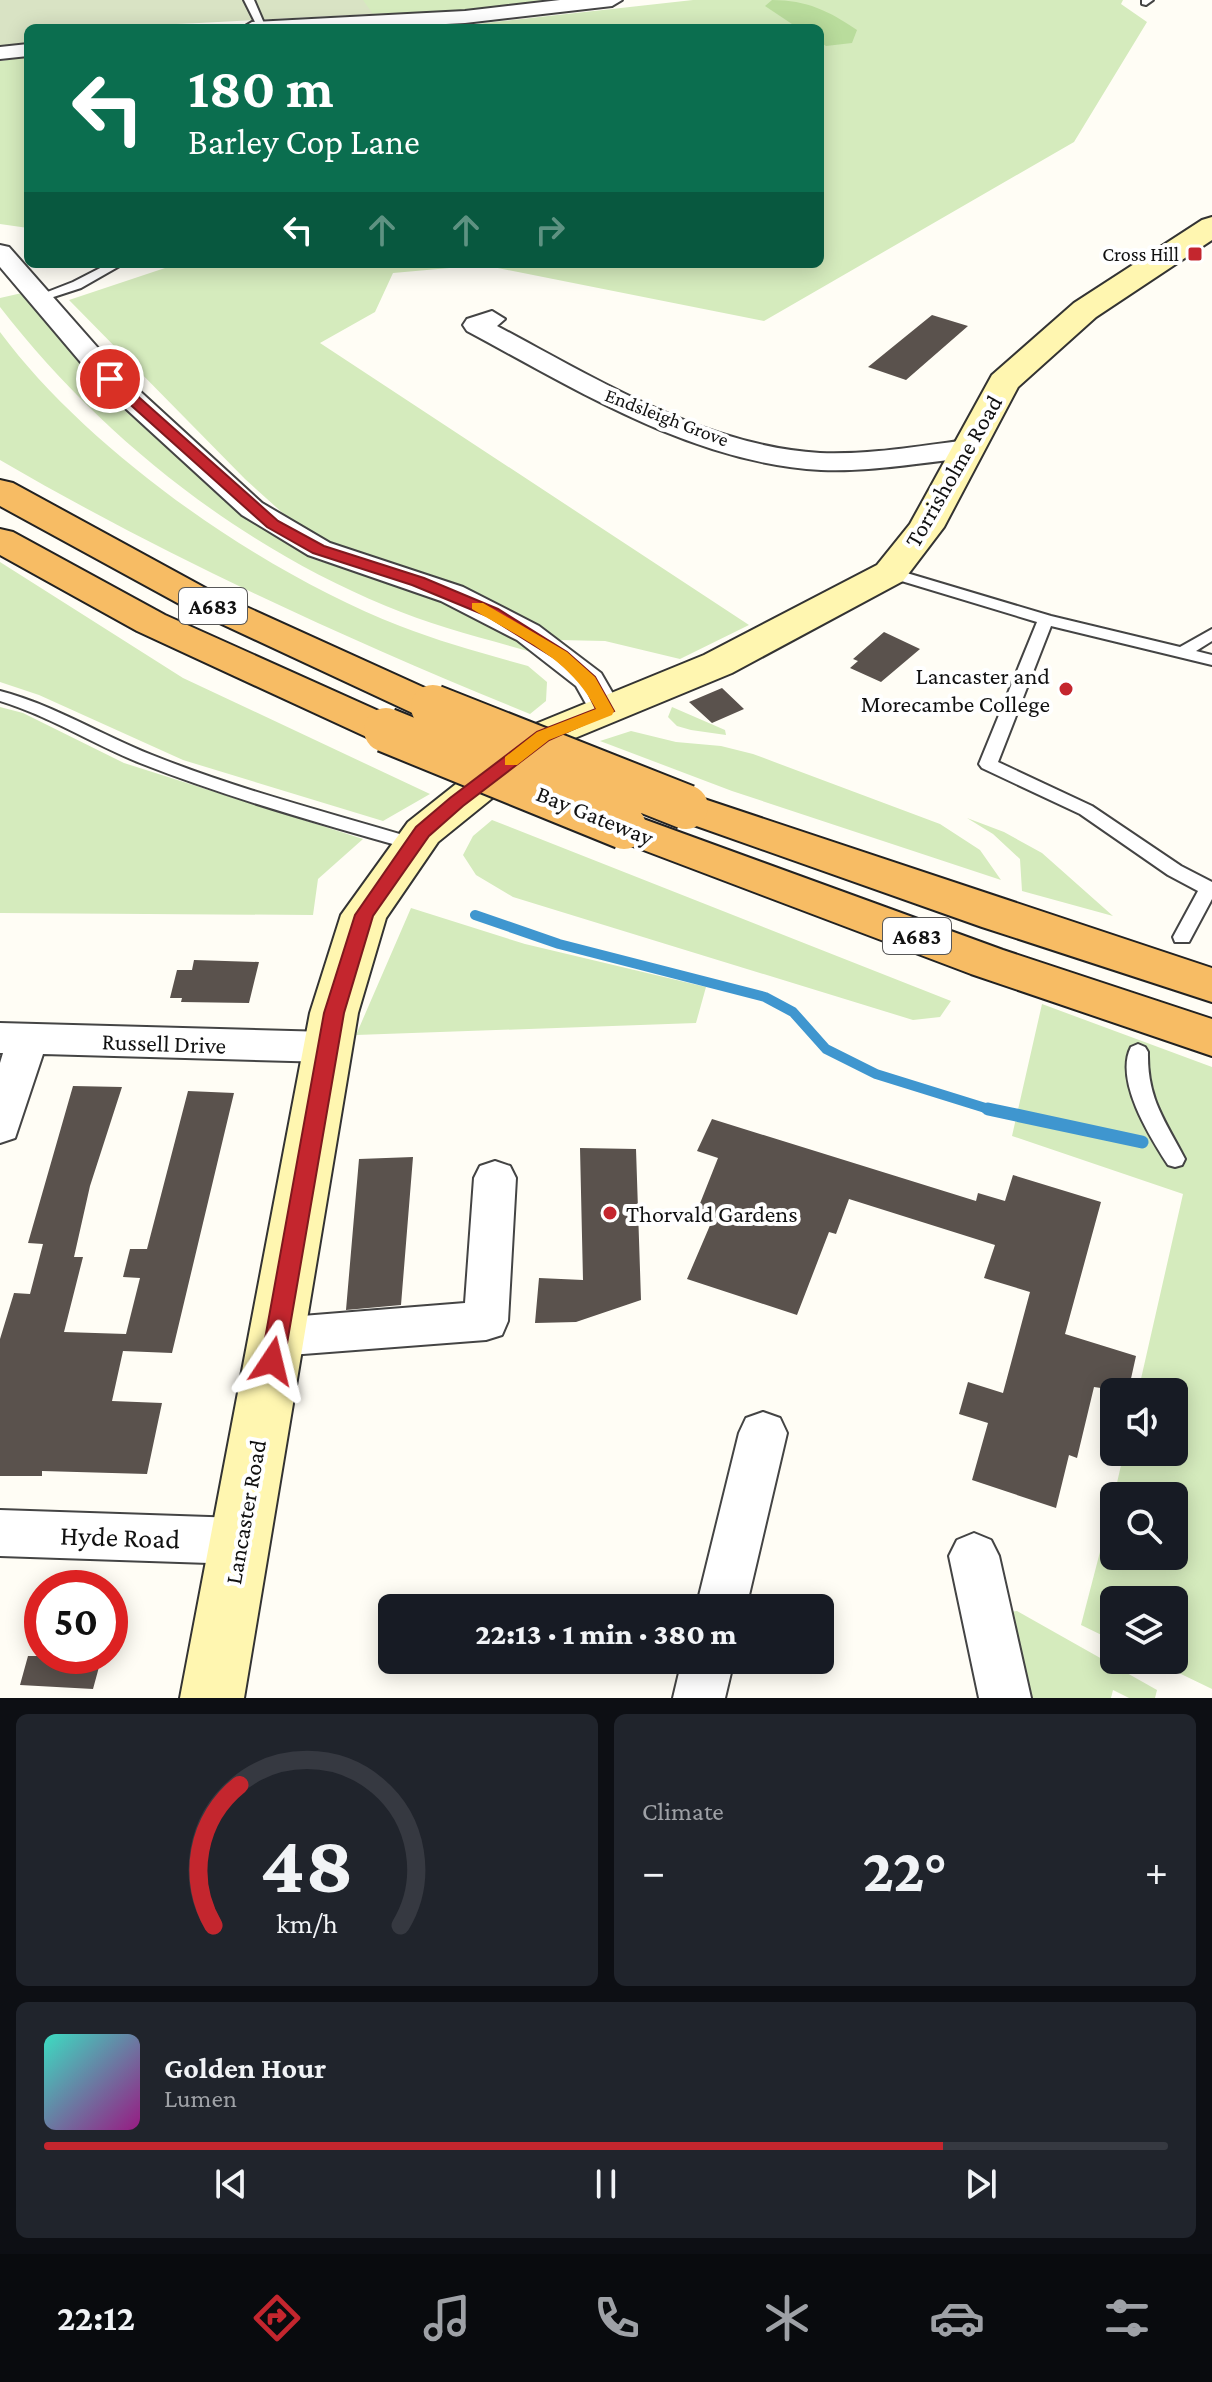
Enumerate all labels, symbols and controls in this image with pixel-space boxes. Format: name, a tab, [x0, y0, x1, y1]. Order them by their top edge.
icon: left	[56, 56, 160, 160]
text: 180 m	[188, 57, 334, 119]
text: Barley Cop Lane	[188, 122, 420, 162]
icon: left	[276, 208, 320, 252]
icon: ahead	[360, 208, 404, 252]
icon: ahead	[444, 208, 488, 252]
icon: right	[528, 208, 572, 252]
place label: Cross Hill	[1102, 243, 1179, 265]
marker: Cross Hill	[1186, 245, 1204, 263]
pin	[76, 345, 144, 413]
icon: arrive	[88, 357, 132, 401]
street label: Endsleigh Grove	[602, 383, 732, 452]
street label: Torrisholme Road	[899, 390, 1008, 552]
road number: A683	[179, 588, 247, 624]
place label: Lancaster and Morecambe College	[861, 662, 1050, 717]
marker: Lancaster and Morecambe College	[1057, 680, 1075, 698]
street label: Bay Gateway	[533, 779, 658, 851]
road number: A683	[883, 918, 951, 954]
street label: Russell Drive	[101, 1027, 227, 1059]
place label: Thorvald Gardens	[626, 1200, 798, 1227]
marker: Thorvald Gardens	[601, 1204, 619, 1222]
position arrow	[230, 1319, 314, 1403]
map controls	[1100, 1378, 1188, 1674]
button: sound	[1100, 1378, 1188, 1466]
street label: Lancaster Road	[219, 1437, 271, 1586]
button: search	[1100, 1482, 1188, 1570]
street label: Hyde Road	[59, 1519, 181, 1555]
speed limit sign: 50	[24, 1570, 128, 1674]
button: layers	[1100, 1586, 1188, 1674]
text: 22:13 · 1 min · 380 m	[475, 1617, 737, 1650]
text: Climate	[642, 1797, 724, 1826]
text: 48	[260, 1817, 354, 1910]
text: 22°	[863, 1837, 947, 1904]
text: −	[642, 1847, 665, 1895]
text: +	[1145, 1847, 1168, 1895]
text: km/h	[276, 1907, 338, 1939]
text: Golden Hour	[164, 2051, 326, 2084]
text: Lumen	[164, 2084, 237, 2113]
icon: previous	[209, 2162, 253, 2206]
icon: pause	[584, 2162, 628, 2206]
icon: next	[959, 2162, 1003, 2206]
icon: directions	[249, 2290, 305, 2346]
icon: music	[419, 2290, 475, 2346]
icon: phone	[589, 2290, 645, 2346]
icon: climate	[759, 2290, 815, 2346]
icon: car	[929, 2290, 985, 2346]
icon: filters	[1099, 2290, 1155, 2346]
text: 22:12	[57, 2298, 135, 2338]

